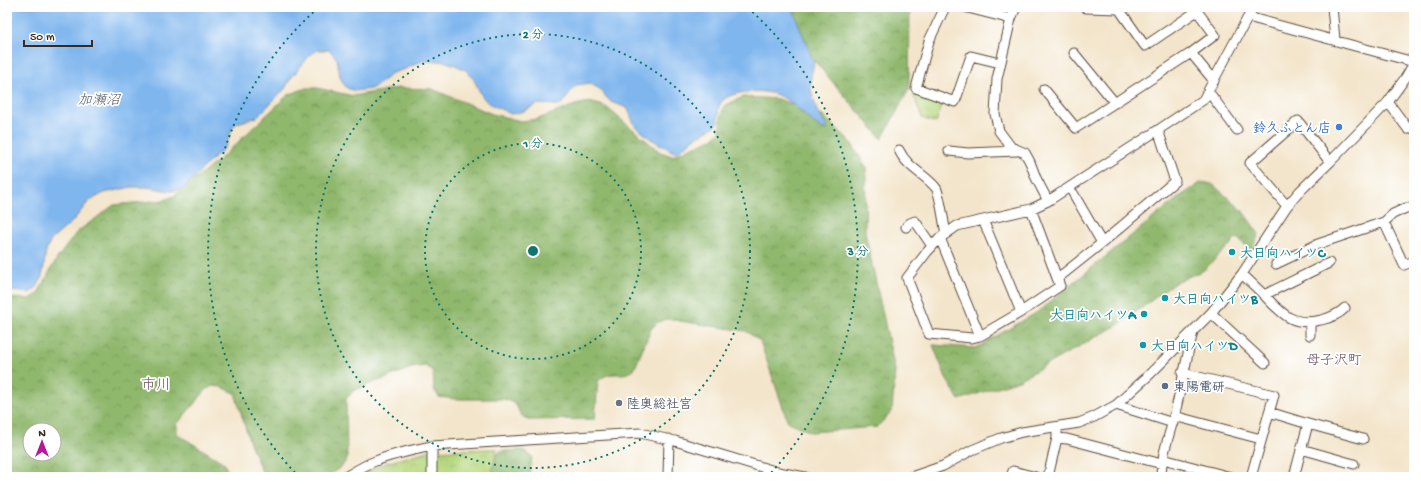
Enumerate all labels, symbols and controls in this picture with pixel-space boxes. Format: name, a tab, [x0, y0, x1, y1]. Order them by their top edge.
scale bar	[24, 22, 92, 48]
text: 2 分	[523, 28, 543, 43]
text: 50 m	[30, 31, 55, 45]
water label: 加瀬沼	[78, 92, 121, 110]
place label: 鈴久ふとん店	[1253, 121, 1331, 137]
marker: 鈴久ふとん店	[1334, 122, 1344, 132]
text: 1 分	[522, 137, 543, 152]
centre of rings	[526, 244, 540, 258]
text: 3 分	[846, 245, 869, 260]
place label: 大日向ハイツC	[1240, 246, 1327, 262]
marker: 大日向ハイツC	[1227, 247, 1237, 257]
place label: 大日向ハイツB	[1173, 292, 1259, 308]
marker: 大日向ハイツB	[1160, 293, 1170, 303]
place label: 大日向ハイツA	[1050, 308, 1137, 324]
marker: 大日向ハイツA	[1139, 309, 1149, 319]
place label: 大日向ハイツD	[1151, 339, 1238, 355]
marker: 大日向ハイツD	[1138, 340, 1148, 350]
district label: 母子沢町	[1306, 353, 1362, 370]
district label: 市川	[141, 377, 171, 395]
place label: 東陽電研	[1173, 380, 1225, 396]
marker: 東陽電研	[1160, 381, 1170, 391]
place label: 陸奥総社宮	[627, 397, 692, 413]
marker: 陸奥総社宮	[614, 398, 624, 408]
north arrow	[22, 422, 62, 462]
text: N	[38, 428, 46, 440]

